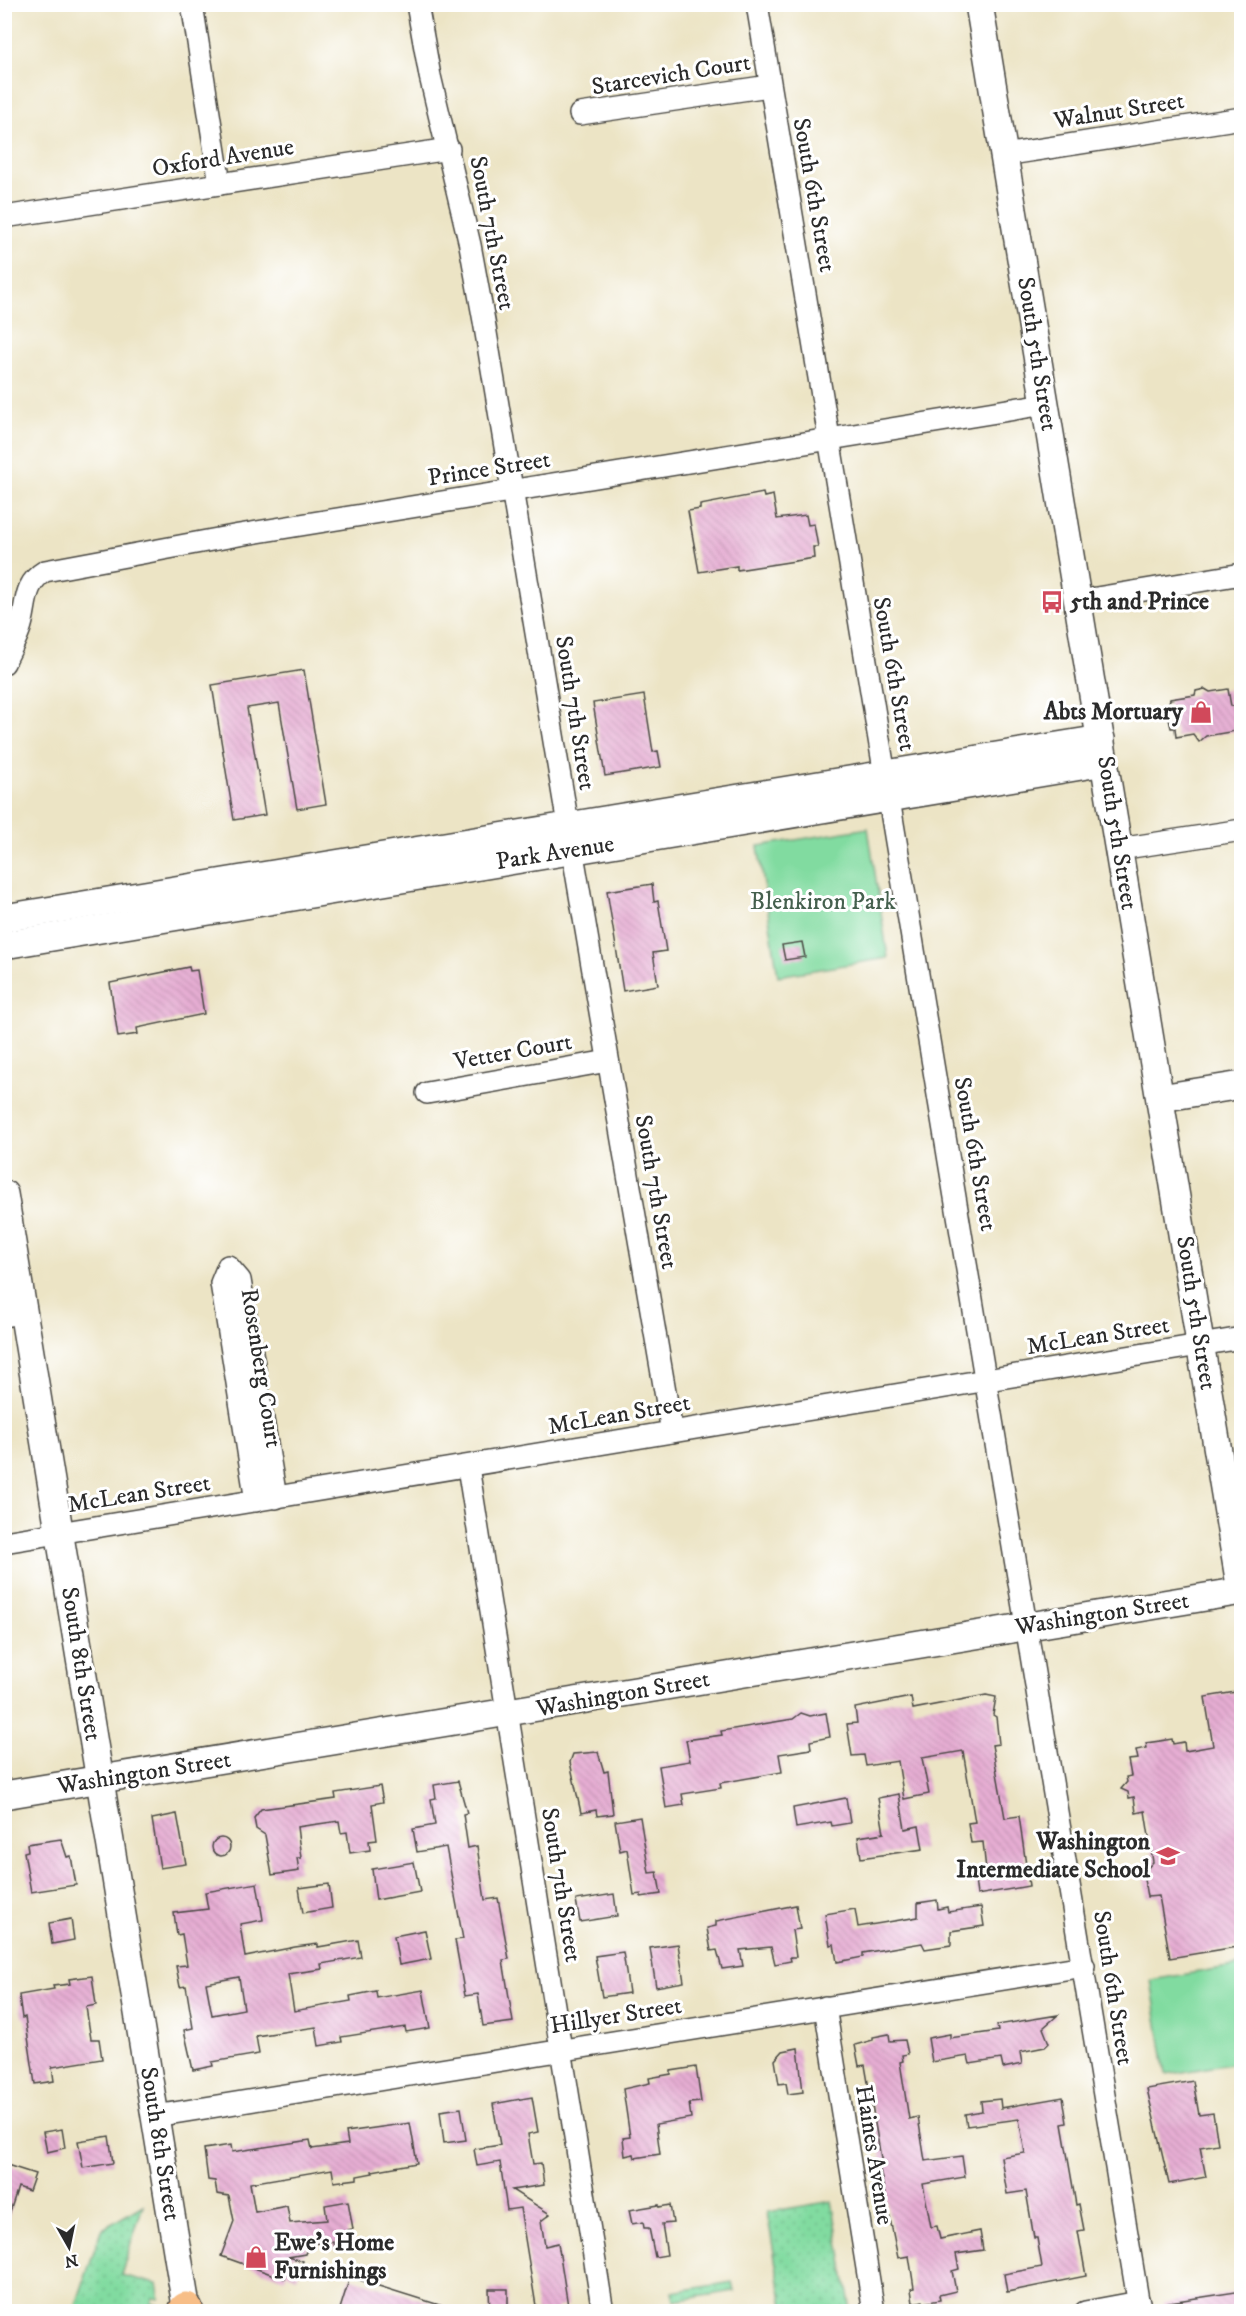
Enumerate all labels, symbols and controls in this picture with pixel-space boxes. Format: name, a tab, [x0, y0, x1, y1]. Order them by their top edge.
street label: Starcevich Court	[590, 48, 753, 102]
street label: Walnut Street	[1051, 86, 1187, 136]
street label: South 6th Street	[786, 116, 842, 275]
street label: Oxford Avenue	[150, 132, 296, 184]
street label: South 7th Street	[462, 154, 522, 313]
street label: South 5th Street	[1010, 275, 1064, 433]
street label: Prince Street	[426, 444, 553, 493]
place label: 5th and Prince	[1069, 587, 1209, 617]
bus stop icon: 5th and Prince	[1039, 589, 1065, 615]
street label: South 6th Street	[866, 595, 922, 754]
street label: South 7th Street	[548, 634, 602, 793]
place label: Abts Mortuary	[1043, 697, 1184, 727]
shop icon: Abts Mortuary	[1188, 699, 1214, 725]
street label: South 5th Street	[1090, 754, 1144, 912]
street label: Park Avenue	[494, 829, 616, 877]
park label: Blenkiron Park	[750, 887, 896, 917]
street label: Vetter Court	[451, 1027, 575, 1077]
street label: South 6th Street	[947, 1075, 1003, 1234]
street label: South 7th Street	[628, 1113, 684, 1272]
street label: South 5th Street	[1169, 1234, 1223, 1392]
street label: Rosenberg Court	[234, 1286, 288, 1450]
street label: McLean Street	[1025, 1310, 1172, 1362]
street label: McLean Street	[546, 1388, 693, 1442]
street label: McLean Street	[66, 1468, 213, 1520]
street label: South 8th Street	[54, 1585, 108, 1743]
street label: Washington Street	[1012, 1585, 1191, 1643]
street label: Washington Street	[533, 1664, 712, 1724]
street label: Washington Street	[54, 1744, 233, 1802]
street label: South 7th Street	[534, 1806, 588, 1965]
place label: Washington Intermediate School	[956, 1827, 1151, 1885]
school or university icon: Washington Intermediate School	[1155, 1843, 1181, 1869]
street label: South 6th Street	[1086, 1909, 1140, 2068]
street label: Hillyer Street	[548, 1991, 684, 2041]
street label: South 8th Street	[133, 2065, 187, 2223]
street label: Haines Avenue	[848, 2083, 900, 2227]
north arrow	[39, 2217, 99, 2277]
place label: Ewe's Home Furnishings	[274, 2228, 394, 2286]
shop icon: Ewe's Home Furnishings	[243, 2244, 269, 2270]
text: N	[63, 2250, 79, 2272]

